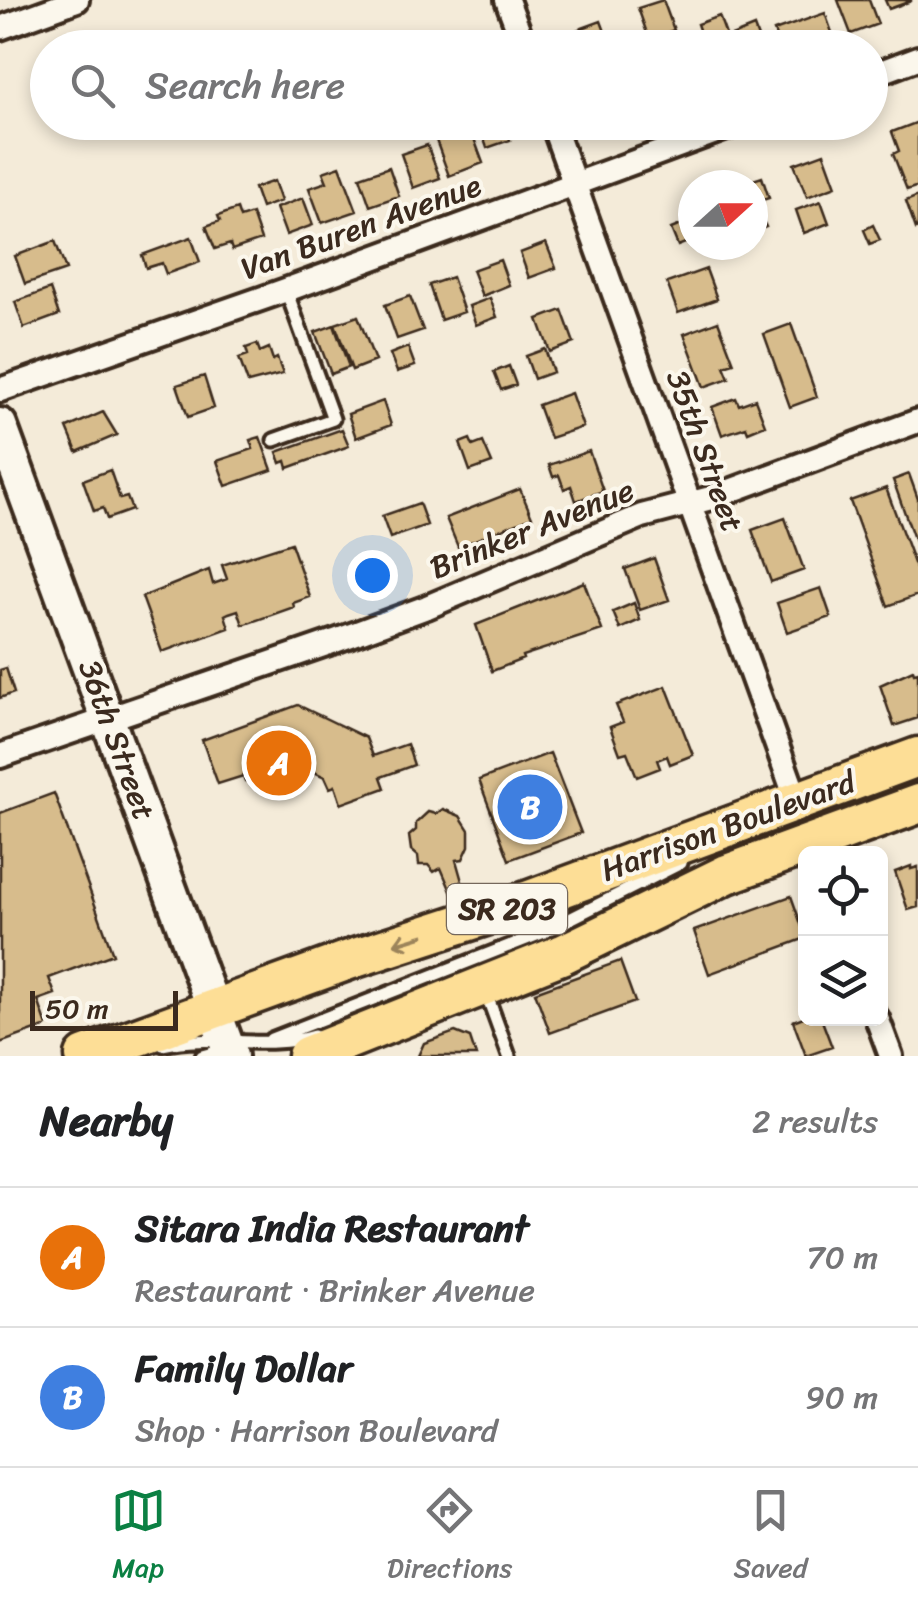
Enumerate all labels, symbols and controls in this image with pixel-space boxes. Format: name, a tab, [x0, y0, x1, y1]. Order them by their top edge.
search box	[30, 30, 888, 140]
text: Search here	[145, 52, 345, 119]
icon: search	[65, 58, 120, 113]
street label: Van Buren Avenue	[233, 157, 489, 297]
north arrow	[678, 170, 768, 260]
street label: 35th Street	[649, 362, 761, 540]
street label: Brinker Avenue	[421, 462, 643, 596]
your location	[347, 550, 398, 601]
street label: 36th Street	[62, 651, 172, 829]
pin: A	[246, 726, 312, 800]
street label: Harrison Boulevard	[593, 753, 865, 899]
pin: B	[498, 770, 562, 844]
map controls	[798, 846, 888, 1026]
button: locate	[798, 846, 888, 936]
road number: SR 203	[447, 884, 567, 934]
one-way arrow	[394, 933, 426, 951]
button: layers	[798, 936, 888, 1026]
text: 50 m	[45, 984, 109, 1033]
scale bar	[30, 986, 178, 1030]
text: Nearby	[40, 1084, 173, 1158]
text: 2 results	[752, 1093, 878, 1150]
text: Sitara India Restaurant	[135, 1195, 529, 1262]
text: A	[62, 1229, 83, 1286]
text: 70 m	[807, 1229, 878, 1286]
text: Restaurant · Brinker Avenue	[135, 1262, 535, 1319]
text: Family Dollar	[135, 1335, 352, 1402]
text: B	[62, 1369, 83, 1426]
text: 90 m	[805, 1369, 878, 1426]
text: Shop · Harrison Boulevard	[135, 1402, 498, 1459]
tab: Map	[111, 1483, 166, 1592]
tab: Directions	[387, 1483, 512, 1592]
tab: Saved	[734, 1483, 807, 1592]

